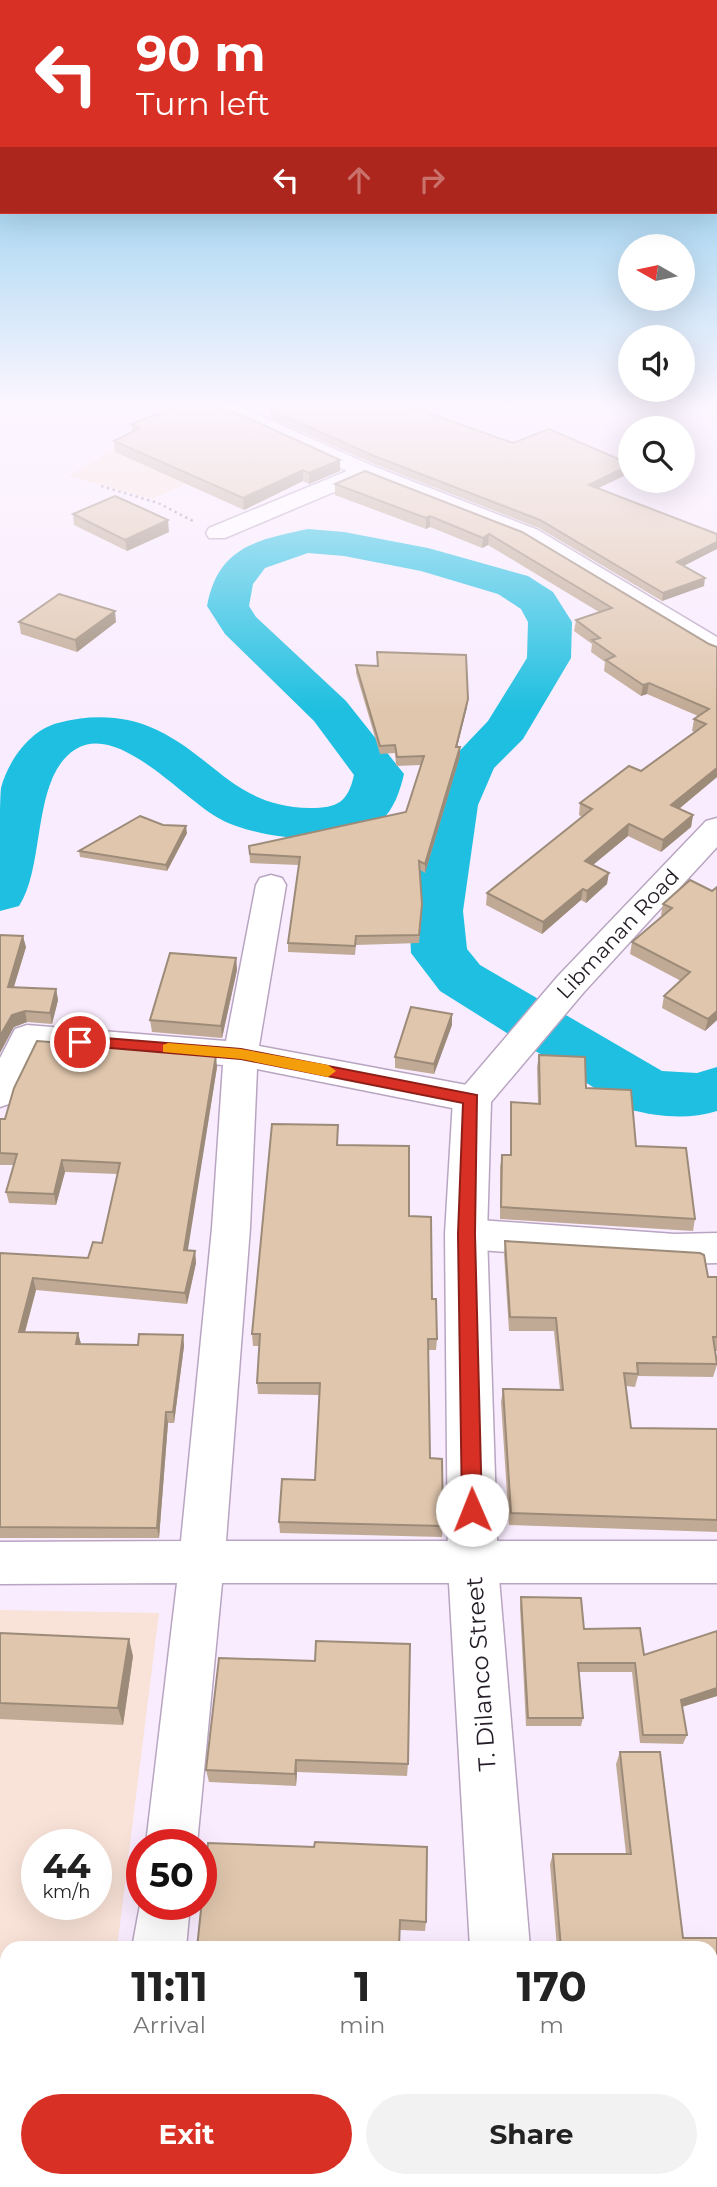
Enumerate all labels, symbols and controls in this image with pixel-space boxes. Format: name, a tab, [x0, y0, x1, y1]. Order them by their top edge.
text: 90 m	[136, 24, 266, 83]
icon: left	[21, 28, 112, 119]
text: Turn left	[136, 84, 270, 123]
icon: left	[267, 161, 305, 199]
icon: ahead	[340, 161, 378, 199]
icon: right	[413, 161, 451, 199]
north arrow	[618, 234, 695, 312]
map controls	[618, 234, 695, 493]
button: sound	[618, 325, 695, 402]
button: search	[618, 416, 695, 493]
street label: Libmanan Road	[551, 864, 684, 1004]
pin	[50, 1012, 110, 1072]
icon: arrive	[61, 1023, 99, 1061]
position arrow	[435, 1473, 509, 1547]
street label: T. Dilanco Street	[459, 1576, 502, 1772]
speed limit sign: 50	[126, 1829, 217, 1920]
text: 44	[42, 1844, 91, 1887]
text: km/h	[42, 1881, 91, 1903]
text: 11:11	[131, 1960, 208, 2012]
text: 1	[354, 1960, 371, 2012]
text: 170	[517, 1960, 587, 2012]
text: Arrival	[133, 2011, 206, 2039]
text: min	[339, 2011, 385, 2039]
text: m	[539, 2011, 564, 2039]
button: Exit	[21, 2094, 352, 2174]
button: Share	[366, 2094, 697, 2174]

